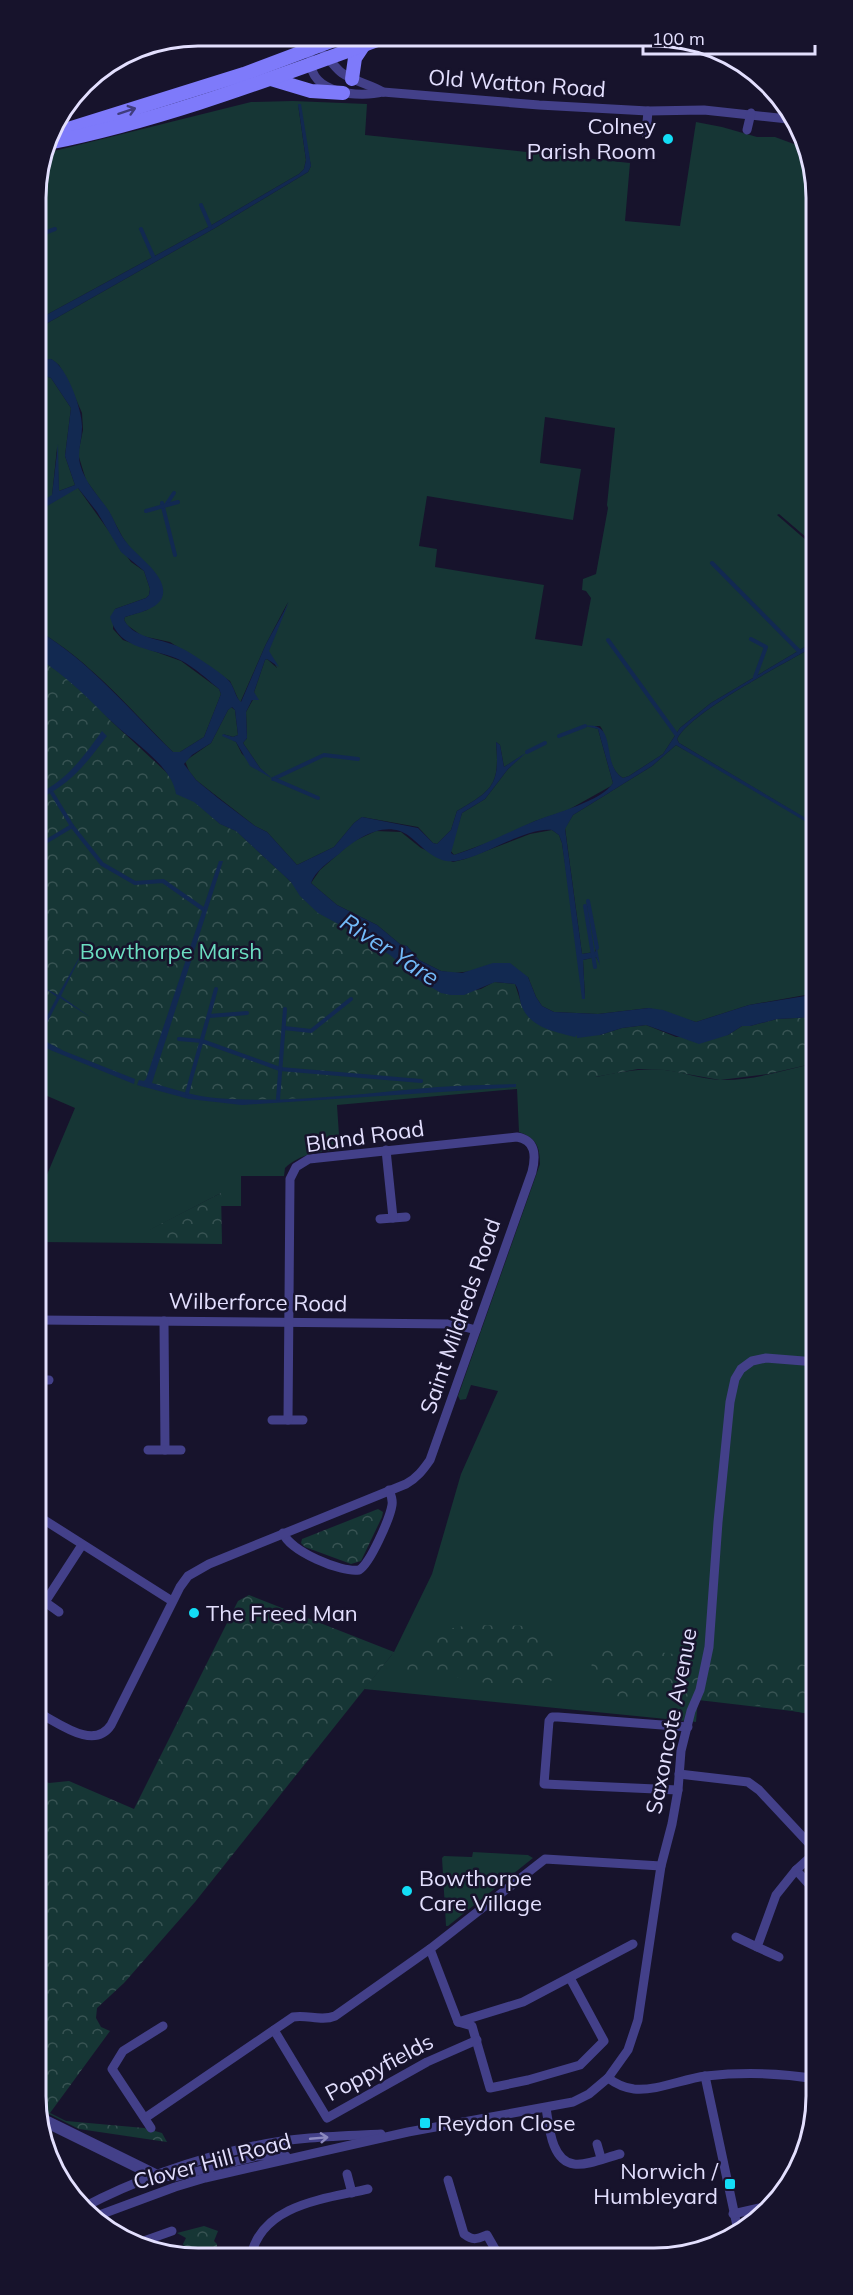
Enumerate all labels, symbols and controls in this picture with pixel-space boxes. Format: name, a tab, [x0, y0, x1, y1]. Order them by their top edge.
scale bar	[643, 18, 816, 56]
text: 100 m	[652, 27, 705, 50]
street label: Old Watton Road	[427, 63, 607, 103]
one-way arrow	[117, 105, 136, 116]
place label: Colney Parish Room	[527, 112, 656, 165]
marker: Colney Parish Room	[661, 132, 675, 146]
water label: River Yare	[335, 906, 445, 992]
park label: Bowthorpe Marsh	[80, 937, 262, 965]
street label: Bland Road	[304, 1114, 426, 1158]
street label: Saint Mildreds Road	[413, 1215, 507, 1417]
street label: Wilberforce Road	[169, 1286, 347, 1318]
place label: The Freed Man	[206, 1599, 358, 1627]
marker: The Freed Man	[187, 1606, 201, 1620]
street label: Saxoncote Avenue	[639, 1626, 703, 1816]
place label: Bowthorpe Care Village	[419, 1864, 542, 1917]
marker: Bowthorpe Care Village	[400, 1884, 414, 1898]
street label: Poppyfields	[320, 2027, 438, 2107]
place label: Reydon Close	[437, 2109, 575, 2137]
marker: Reydon Close	[418, 2116, 432, 2130]
street label: Clover Hill Road	[130, 2126, 294, 2196]
one-way arrow	[308, 2132, 328, 2143]
place label: Norwich / Humbleyard	[593, 2157, 719, 2210]
marker: Norwich / Humbleyard	[723, 2177, 737, 2191]

